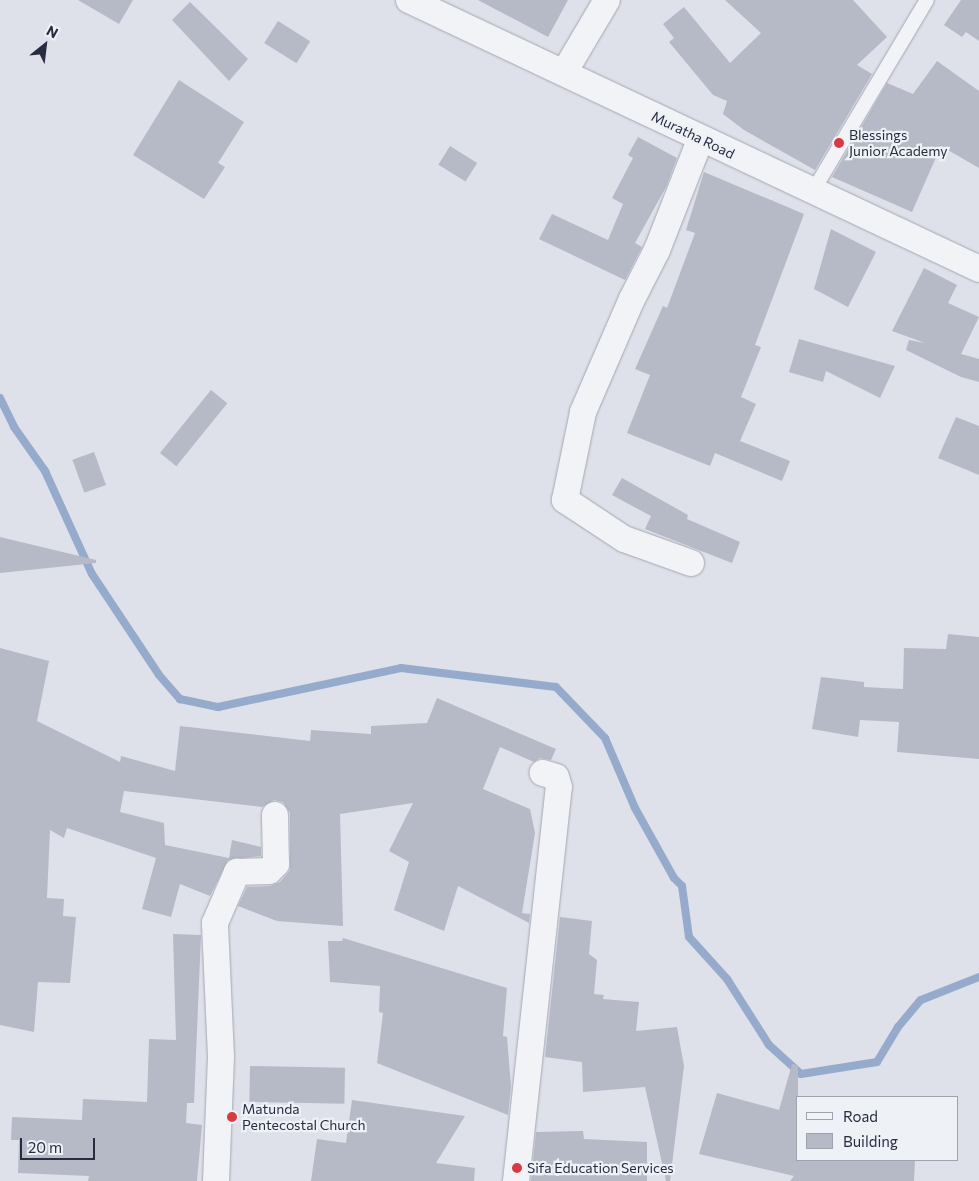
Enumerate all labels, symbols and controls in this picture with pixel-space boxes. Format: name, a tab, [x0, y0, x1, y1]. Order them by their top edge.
north arrow	[20, 20, 70, 70]
text: N	[44, 21, 61, 41]
street label: Muratha Road	[649, 108, 737, 162]
place label: Blessings Junior Academy	[849, 127, 948, 160]
marker: Blessings Junior Academy	[833, 137, 845, 149]
legend	[796, 1096, 959, 1161]
place label: Matunda Pentecostal Church	[242, 1101, 365, 1134]
text: Road	[843, 1107, 878, 1125]
marker: Matunda Pentecostal Church	[226, 1111, 238, 1123]
scale bar	[22, 1128, 98, 1160]
text: Building	[843, 1132, 898, 1150]
text: 20 m	[28, 1138, 62, 1156]
place label: Sifa Education Services	[527, 1160, 674, 1176]
marker: Sifa Education Services	[511, 1162, 523, 1174]

